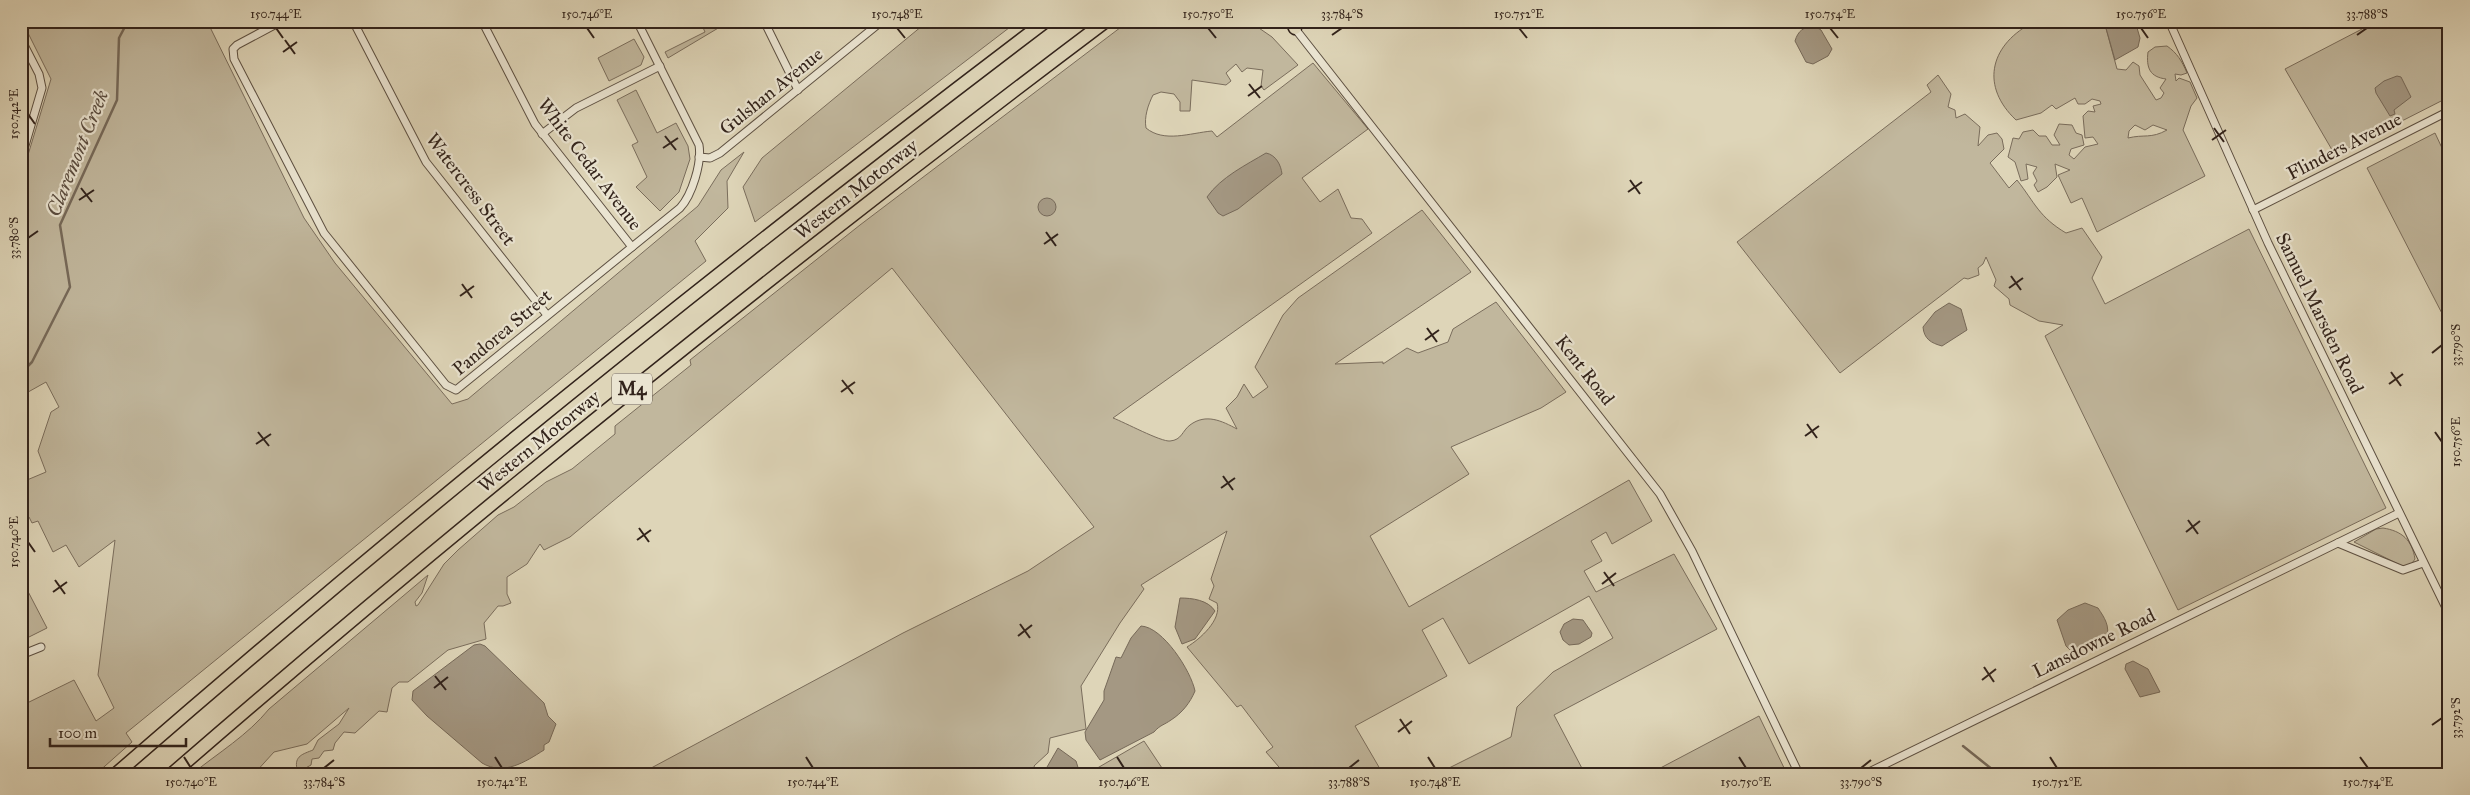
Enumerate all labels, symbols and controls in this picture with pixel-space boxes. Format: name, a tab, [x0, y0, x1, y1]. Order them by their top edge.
text: 150.744°E	[250, 7, 302, 21]
text: 150.746°E	[562, 7, 613, 21]
text: 150.748°E	[871, 7, 923, 21]
text: 150.750°E	[1183, 7, 1234, 21]
text: 33.784°S	[1321, 7, 1363, 21]
text: 150.752°E	[1494, 7, 1544, 21]
text: 150.754°E	[1805, 7, 1856, 21]
text: 150.756°E	[2116, 7, 2166, 21]
text: 33.788°S	[2346, 7, 2388, 21]
street label: Gulshan Avenue	[715, 42, 827, 140]
water label: Claremont Creek	[41, 86, 113, 220]
text: 150.742°E	[7, 88, 21, 139]
street label: White Cedar Avenue	[533, 93, 647, 235]
street label: Flinders Avenue	[2283, 107, 2405, 185]
street label: Watercress Street	[421, 128, 521, 250]
street label: Western Motorway	[790, 133, 923, 244]
text: 33.780°S	[7, 217, 21, 259]
street label: Samuel Marsden Road	[2271, 229, 2369, 398]
street label: Pandorea Street	[448, 284, 556, 380]
text: 33.790°S	[2449, 324, 2463, 366]
street label: Kent Road	[1550, 330, 1620, 410]
road number: M4	[612, 374, 652, 404]
street label: Western Motorway	[473, 384, 605, 497]
text: 150.756°E	[2449, 417, 2463, 467]
text: 150.740°E	[7, 516, 21, 568]
street label: Lansdowne Road	[2029, 603, 2160, 683]
text: 33.792°S	[2449, 697, 2463, 739]
scale bar	[50, 715, 186, 747]
text: 100 m	[58, 724, 98, 742]
text: 150.740°E	[165, 775, 217, 789]
text: 33.784°S	[303, 775, 345, 789]
text: 150.742°E	[477, 775, 528, 789]
text: 150.744°E	[787, 775, 839, 789]
text: 150.746°E	[1099, 775, 1150, 789]
text: 33.788°S	[1328, 775, 1370, 789]
text: 150.748°E	[1409, 775, 1461, 789]
text: 150.750°E	[1721, 775, 1772, 789]
text: 33.790°S	[1840, 775, 1882, 789]
text: 150.752°E	[2032, 775, 2082, 789]
text: 150.754°E	[2343, 775, 2394, 789]

